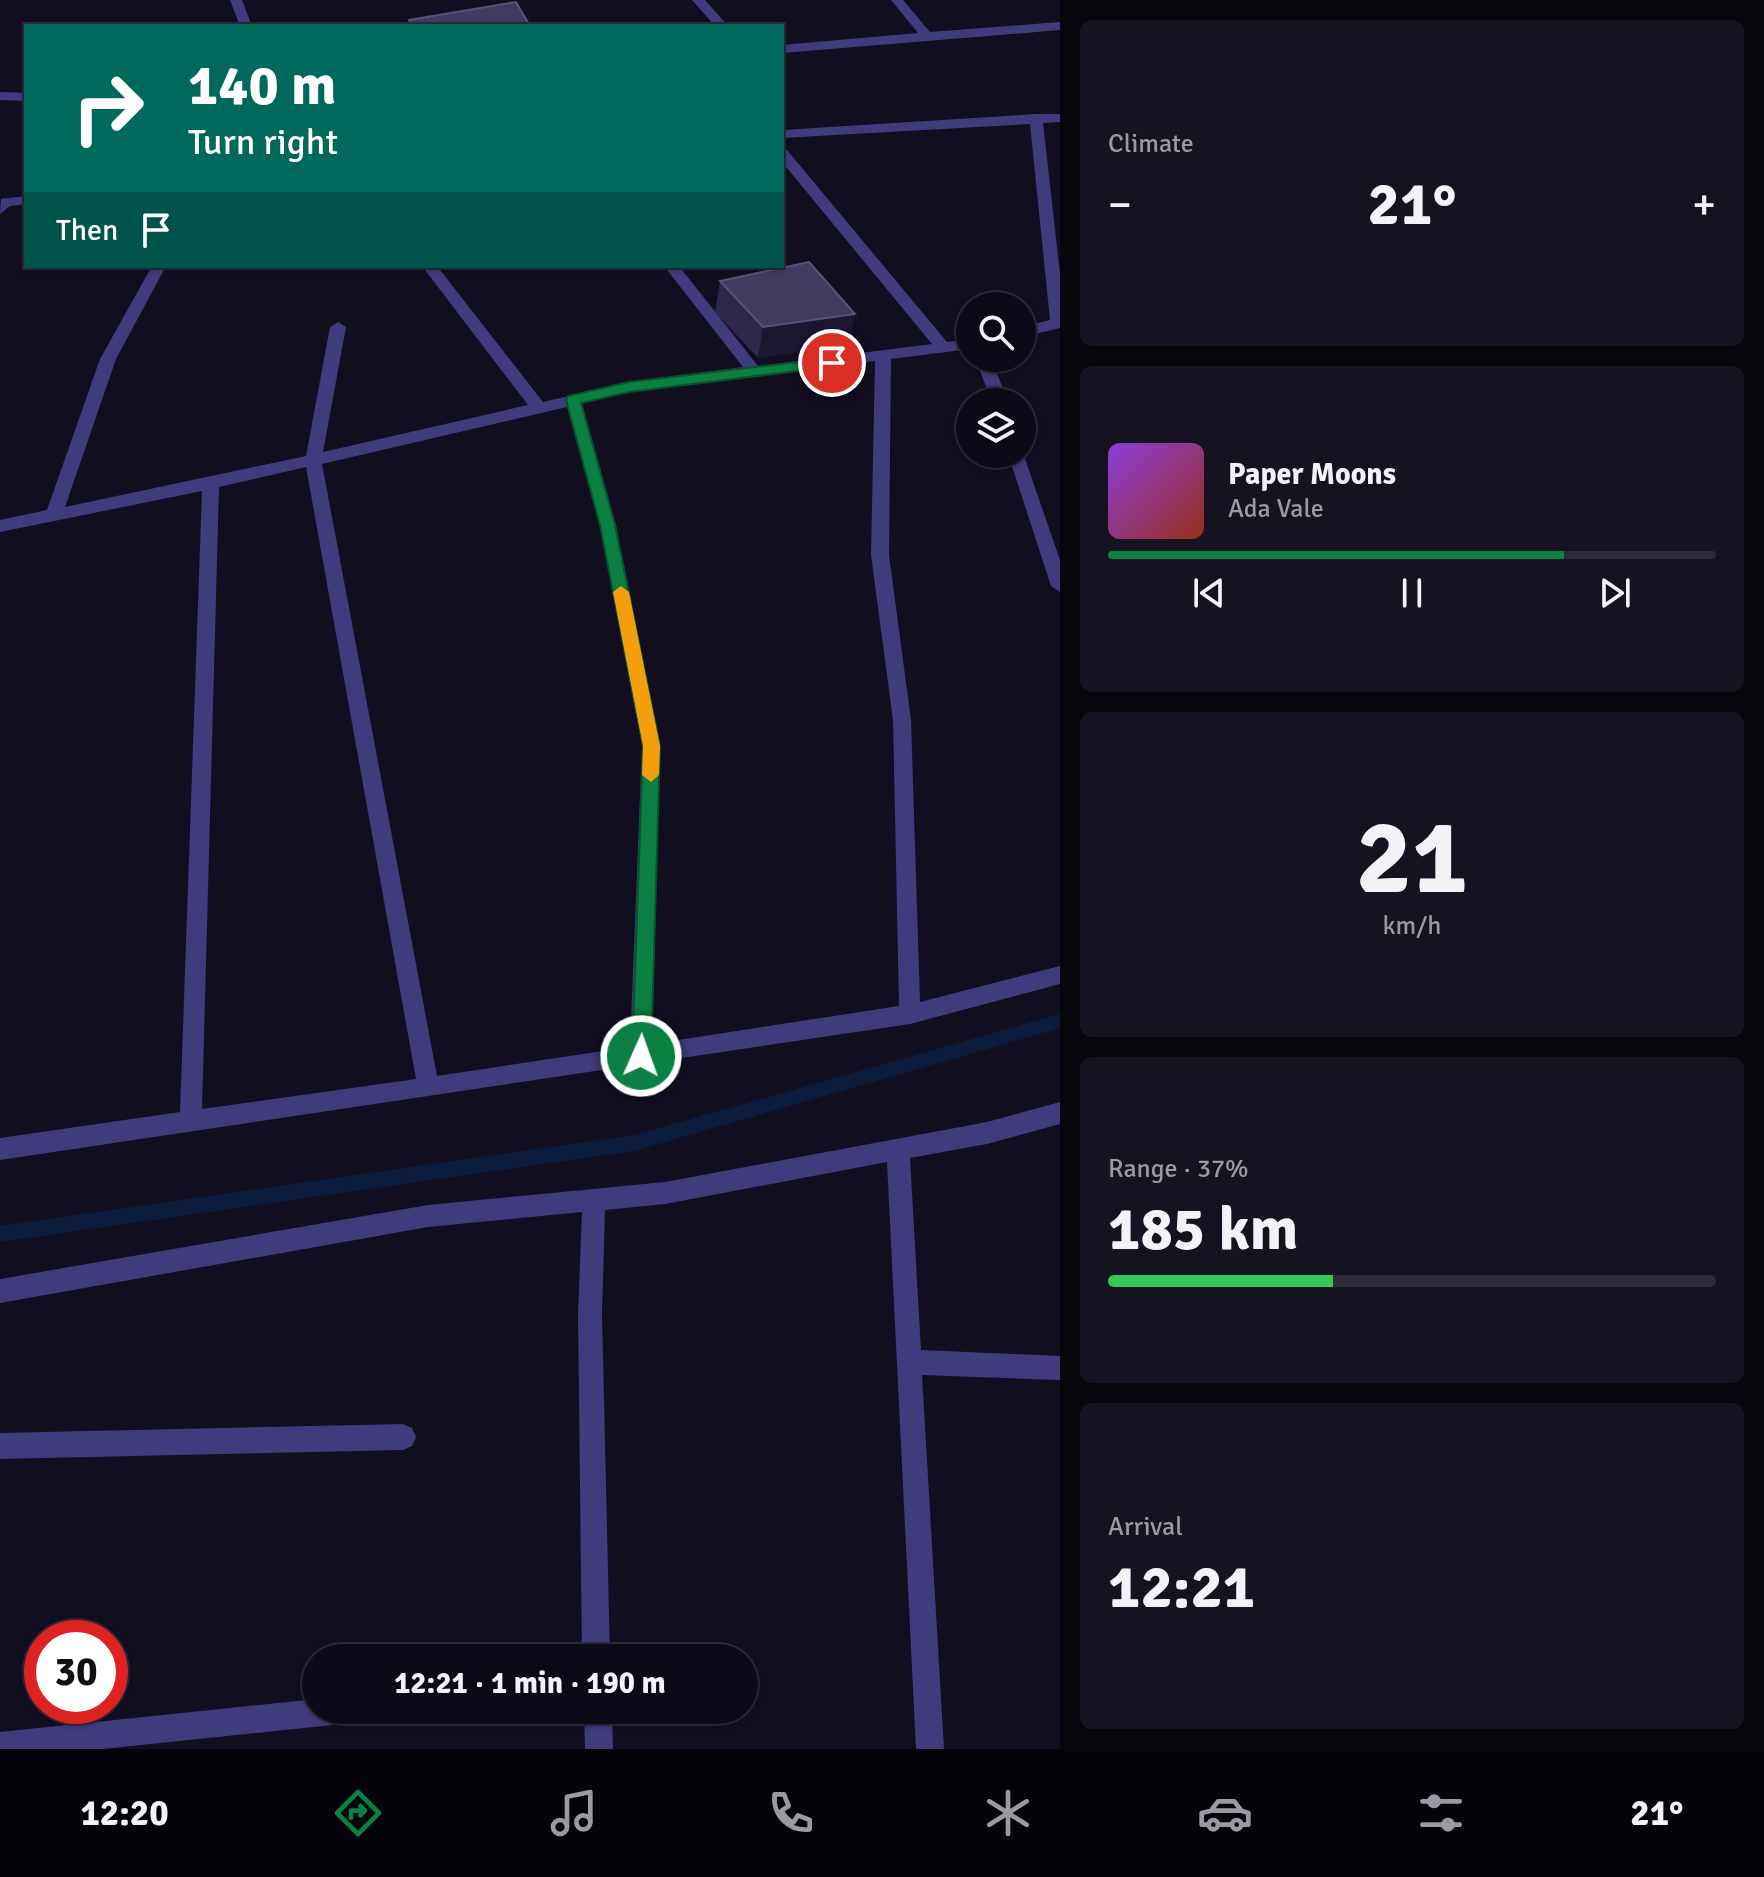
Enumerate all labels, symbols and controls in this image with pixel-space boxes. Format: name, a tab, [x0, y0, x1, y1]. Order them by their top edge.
text: 140 m	[188, 51, 336, 120]
icon: right	[56, 56, 160, 160]
text: Turn right	[188, 120, 338, 165]
text: Climate	[1108, 128, 1194, 160]
text: 21°	[1368, 168, 1456, 242]
text: −	[1108, 178, 1132, 232]
text: +	[1692, 178, 1716, 232]
icon: arrive	[134, 208, 178, 252]
text: Then	[56, 212, 118, 249]
map controls	[956, 292, 1036, 468]
button: search	[956, 292, 1036, 372]
pin	[798, 329, 866, 397]
icon: arrive	[810, 341, 854, 385]
button: layers	[956, 388, 1036, 468]
text: Paper Moons	[1228, 456, 1396, 493]
text: Ada Vale	[1228, 493, 1324, 525]
icon: previous	[1187, 571, 1231, 615]
icon: pause	[1390, 571, 1434, 615]
icon: next	[1593, 571, 1637, 615]
text: 21	[1356, 794, 1468, 922]
text: km/h	[1383, 910, 1441, 942]
position arrow	[599, 1014, 683, 1098]
text: Range · 37%	[1108, 1153, 1249, 1185]
text: 185 km	[1108, 1193, 1298, 1267]
text: Arrival	[1108, 1511, 1183, 1543]
text: 12:21	[1108, 1551, 1255, 1625]
speed limit sign: 30	[24, 1620, 128, 1724]
text: 12:21 · 1 min · 190 m	[394, 1665, 666, 1702]
icon: directions	[330, 1785, 386, 1841]
icon: music	[546, 1785, 602, 1841]
icon: phone	[763, 1785, 819, 1841]
icon: climate	[980, 1785, 1036, 1841]
icon: car	[1197, 1785, 1253, 1841]
icon: filters	[1413, 1785, 1469, 1841]
text: 12:20	[80, 1791, 169, 1836]
text: 21°	[1630, 1791, 1684, 1836]

